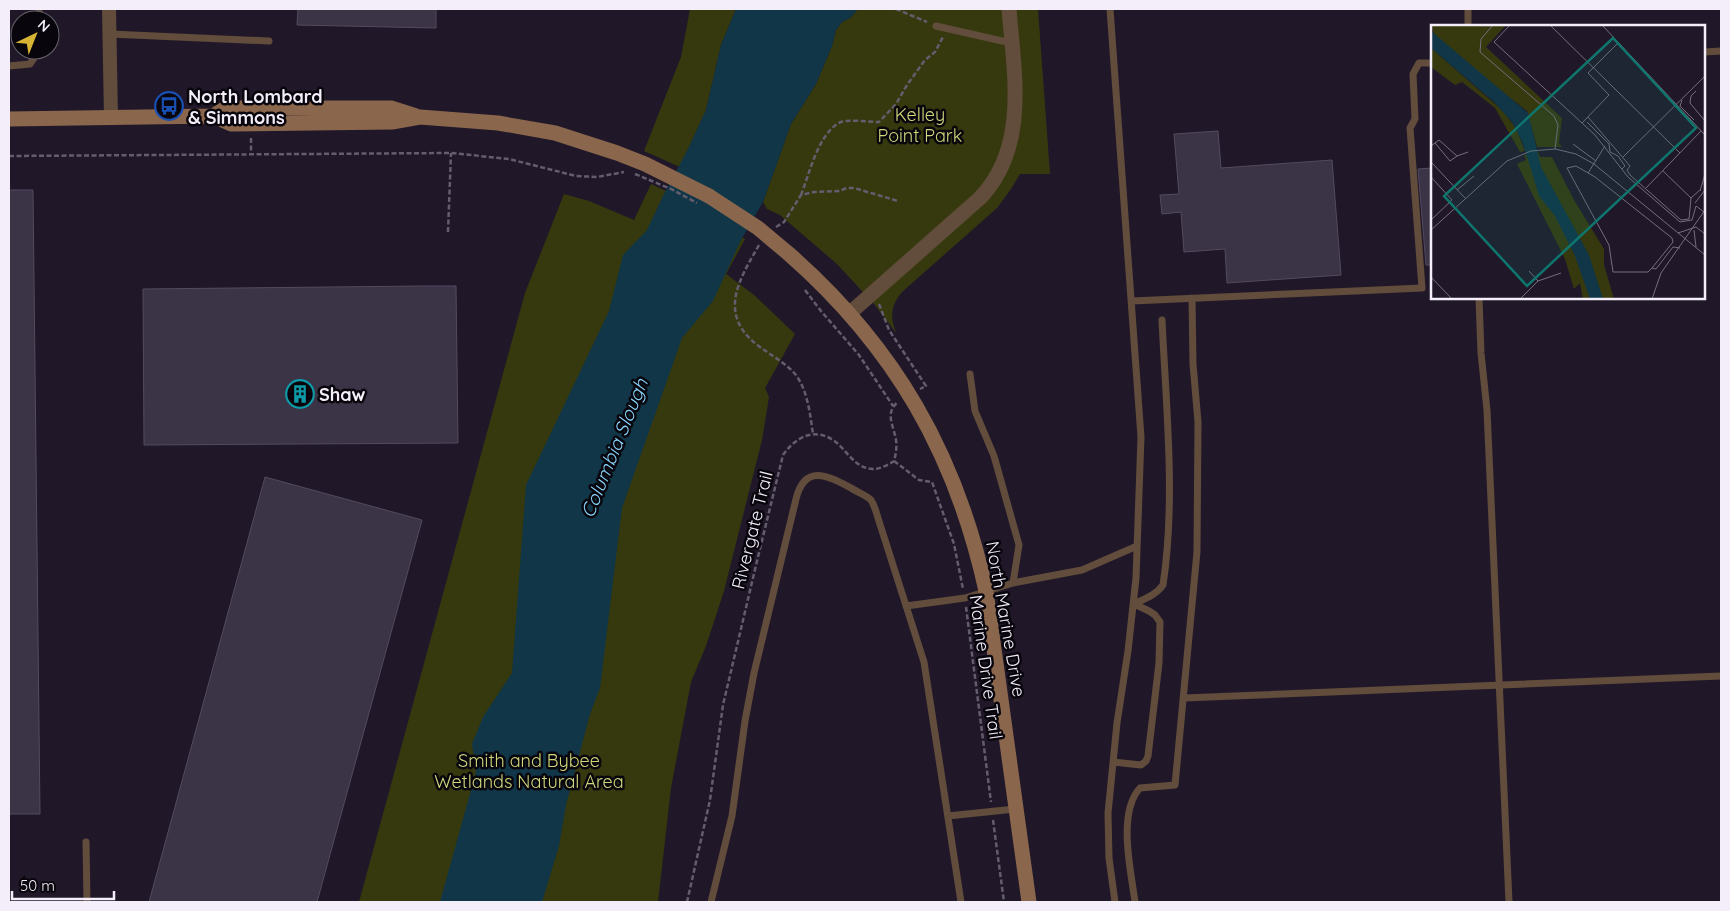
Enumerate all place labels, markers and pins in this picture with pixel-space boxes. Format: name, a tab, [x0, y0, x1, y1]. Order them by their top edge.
place label: North Lombard & Simmons	[188, 85, 323, 129]
bus stop icon: North Lombard & Simmons	[154, 91, 184, 121]
building icon: Shaw	[285, 379, 315, 409]
place label: Shaw	[319, 383, 365, 406]

